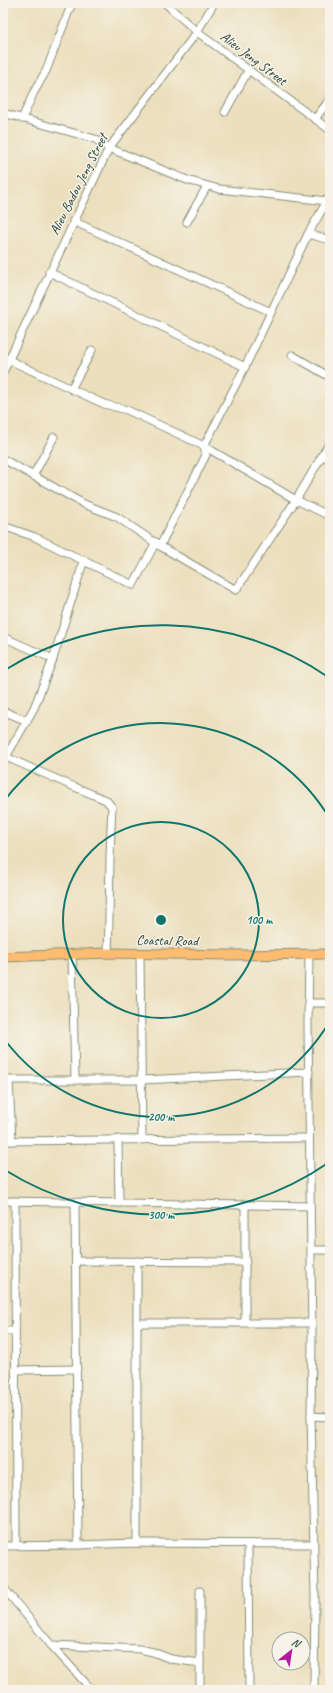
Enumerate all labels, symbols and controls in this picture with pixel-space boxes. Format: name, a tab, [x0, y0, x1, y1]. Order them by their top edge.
street label: Alieu Jeng Street	[217, 28, 291, 90]
street label: Alieu Badou Jeng Street	[46, 129, 112, 238]
text: 100 m	[246, 912, 273, 928]
centre of rings	[154, 913, 168, 927]
street label: Coastal Road	[136, 931, 200, 950]
text: 200 m	[148, 1109, 175, 1125]
text: 300 m	[148, 1207, 175, 1223]
north arrow	[271, 1631, 311, 1671]
text: N	[290, 1635, 304, 1651]

